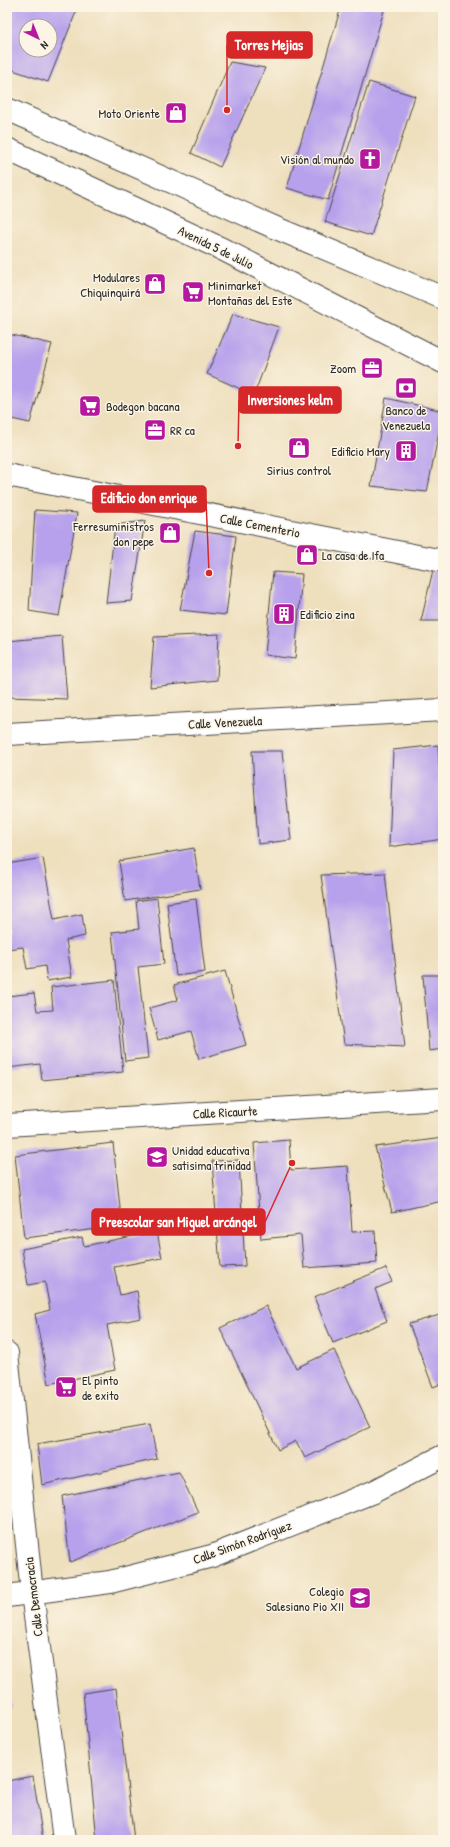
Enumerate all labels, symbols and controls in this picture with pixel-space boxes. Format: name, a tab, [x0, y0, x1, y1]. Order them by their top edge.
north arrow	[18, 18, 58, 58]
callout: Torres Mejias	[227, 32, 312, 58]
text: Torres Mejias	[234, 35, 304, 55]
text: N	[38, 38, 52, 53]
shop icon: Moto Oriente	[163, 100, 189, 126]
place label: Moto Oriente	[98, 104, 160, 122]
church icon: Visión al mundo	[357, 146, 383, 172]
place label: Visión al mundo	[280, 150, 354, 168]
street label: Avenida 5 de Julio	[175, 221, 257, 273]
place label: Modulares Chiquinquirá	[80, 268, 140, 301]
shop icon: Modulares Chiquinquirá	[142, 271, 168, 297]
place label: Minimarket Montañas del Este	[208, 276, 292, 309]
supermarket icon: Minimarket Montañas del Este	[180, 279, 206, 305]
office icon: Zoom	[359, 355, 385, 381]
place label: Zoom	[330, 359, 356, 377]
bank icon: Banco de Venezuela	[393, 375, 419, 401]
callout: Inversiones kelm	[239, 387, 341, 413]
text: Inversiones kelm	[247, 390, 333, 409]
supermarket icon: Bodegon bacana	[77, 393, 103, 419]
place label: Bodegon bacana	[106, 397, 180, 415]
place label: Banco de Venezuela	[382, 401, 430, 434]
office icon: RR ca	[142, 417, 168, 443]
place label: RR ca	[170, 421, 195, 439]
shop icon: Sirius control	[286, 435, 312, 461]
building icon: Edificio Mary	[393, 438, 419, 464]
place label: Edificio Mary	[332, 442, 390, 460]
place label: Sirius control	[267, 461, 332, 479]
callout: Edificio don enrique	[93, 486, 206, 512]
text: Edificio don enrique	[101, 488, 198, 509]
street label: Calle Cementerio	[219, 508, 301, 542]
place label: Ferresuministros don pepe	[72, 517, 154, 550]
shop icon: Ferresuministros don pepe	[157, 520, 183, 546]
shop icon: La casa de Ifa	[294, 542, 320, 568]
place label: La casa de Ifa	[322, 546, 384, 564]
building icon: Edificio zina	[271, 601, 297, 627]
place label: Edificio zina	[300, 605, 355, 623]
street label: Calle Venezuela	[188, 711, 262, 733]
street label: Calle Ricaurte	[192, 1101, 258, 1123]
place label: Unidad educativa satisima trinidad	[172, 1141, 251, 1174]
school or university icon: Unidad educativa satisima trinidad	[144, 1144, 170, 1170]
callout: Preescolar san Miguel arcángel	[92, 1209, 265, 1235]
text: Preescolar san Miguel arcángel	[99, 1212, 257, 1233]
place label: El pinto de exito	[82, 1371, 119, 1404]
supermarket icon: El pinto de exito	[53, 1374, 79, 1400]
street label: Calle Simón Rodríguez	[190, 1516, 294, 1568]
street label: Calle Democracia	[19, 1556, 47, 1638]
place label: Colegio Salesiano Pio XII	[266, 1582, 344, 1615]
school or university icon: Colegio Salesiano Pio XII	[347, 1585, 373, 1611]

